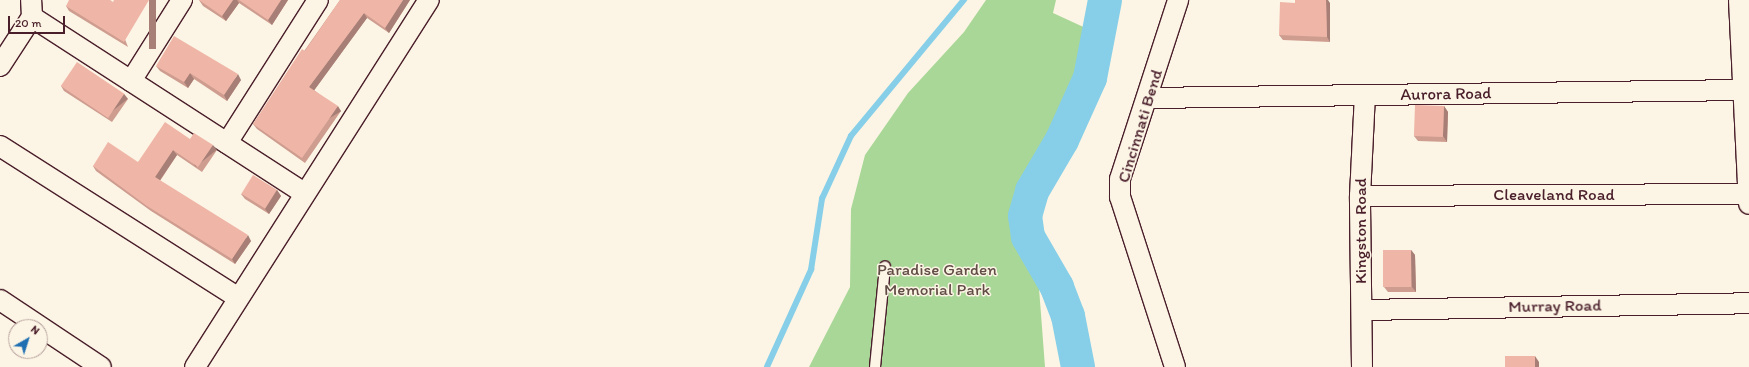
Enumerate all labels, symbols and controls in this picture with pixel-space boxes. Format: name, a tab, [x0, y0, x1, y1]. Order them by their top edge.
scale bar	[10, 8, 67, 34]
text: 20 m	[15, 16, 42, 30]
street label: Cincinnati Bend	[1113, 67, 1167, 185]
street label: Aurora Road	[1400, 83, 1492, 105]
street label: Kingston Road	[1351, 178, 1371, 284]
street label: Cleaveland Road	[1493, 185, 1615, 205]
park label: Paradise Garden Memorial Park	[877, 260, 997, 300]
street label: Murray Road	[1508, 295, 1602, 317]
north arrow	[8, 319, 48, 359]
text: N	[28, 323, 42, 337]

